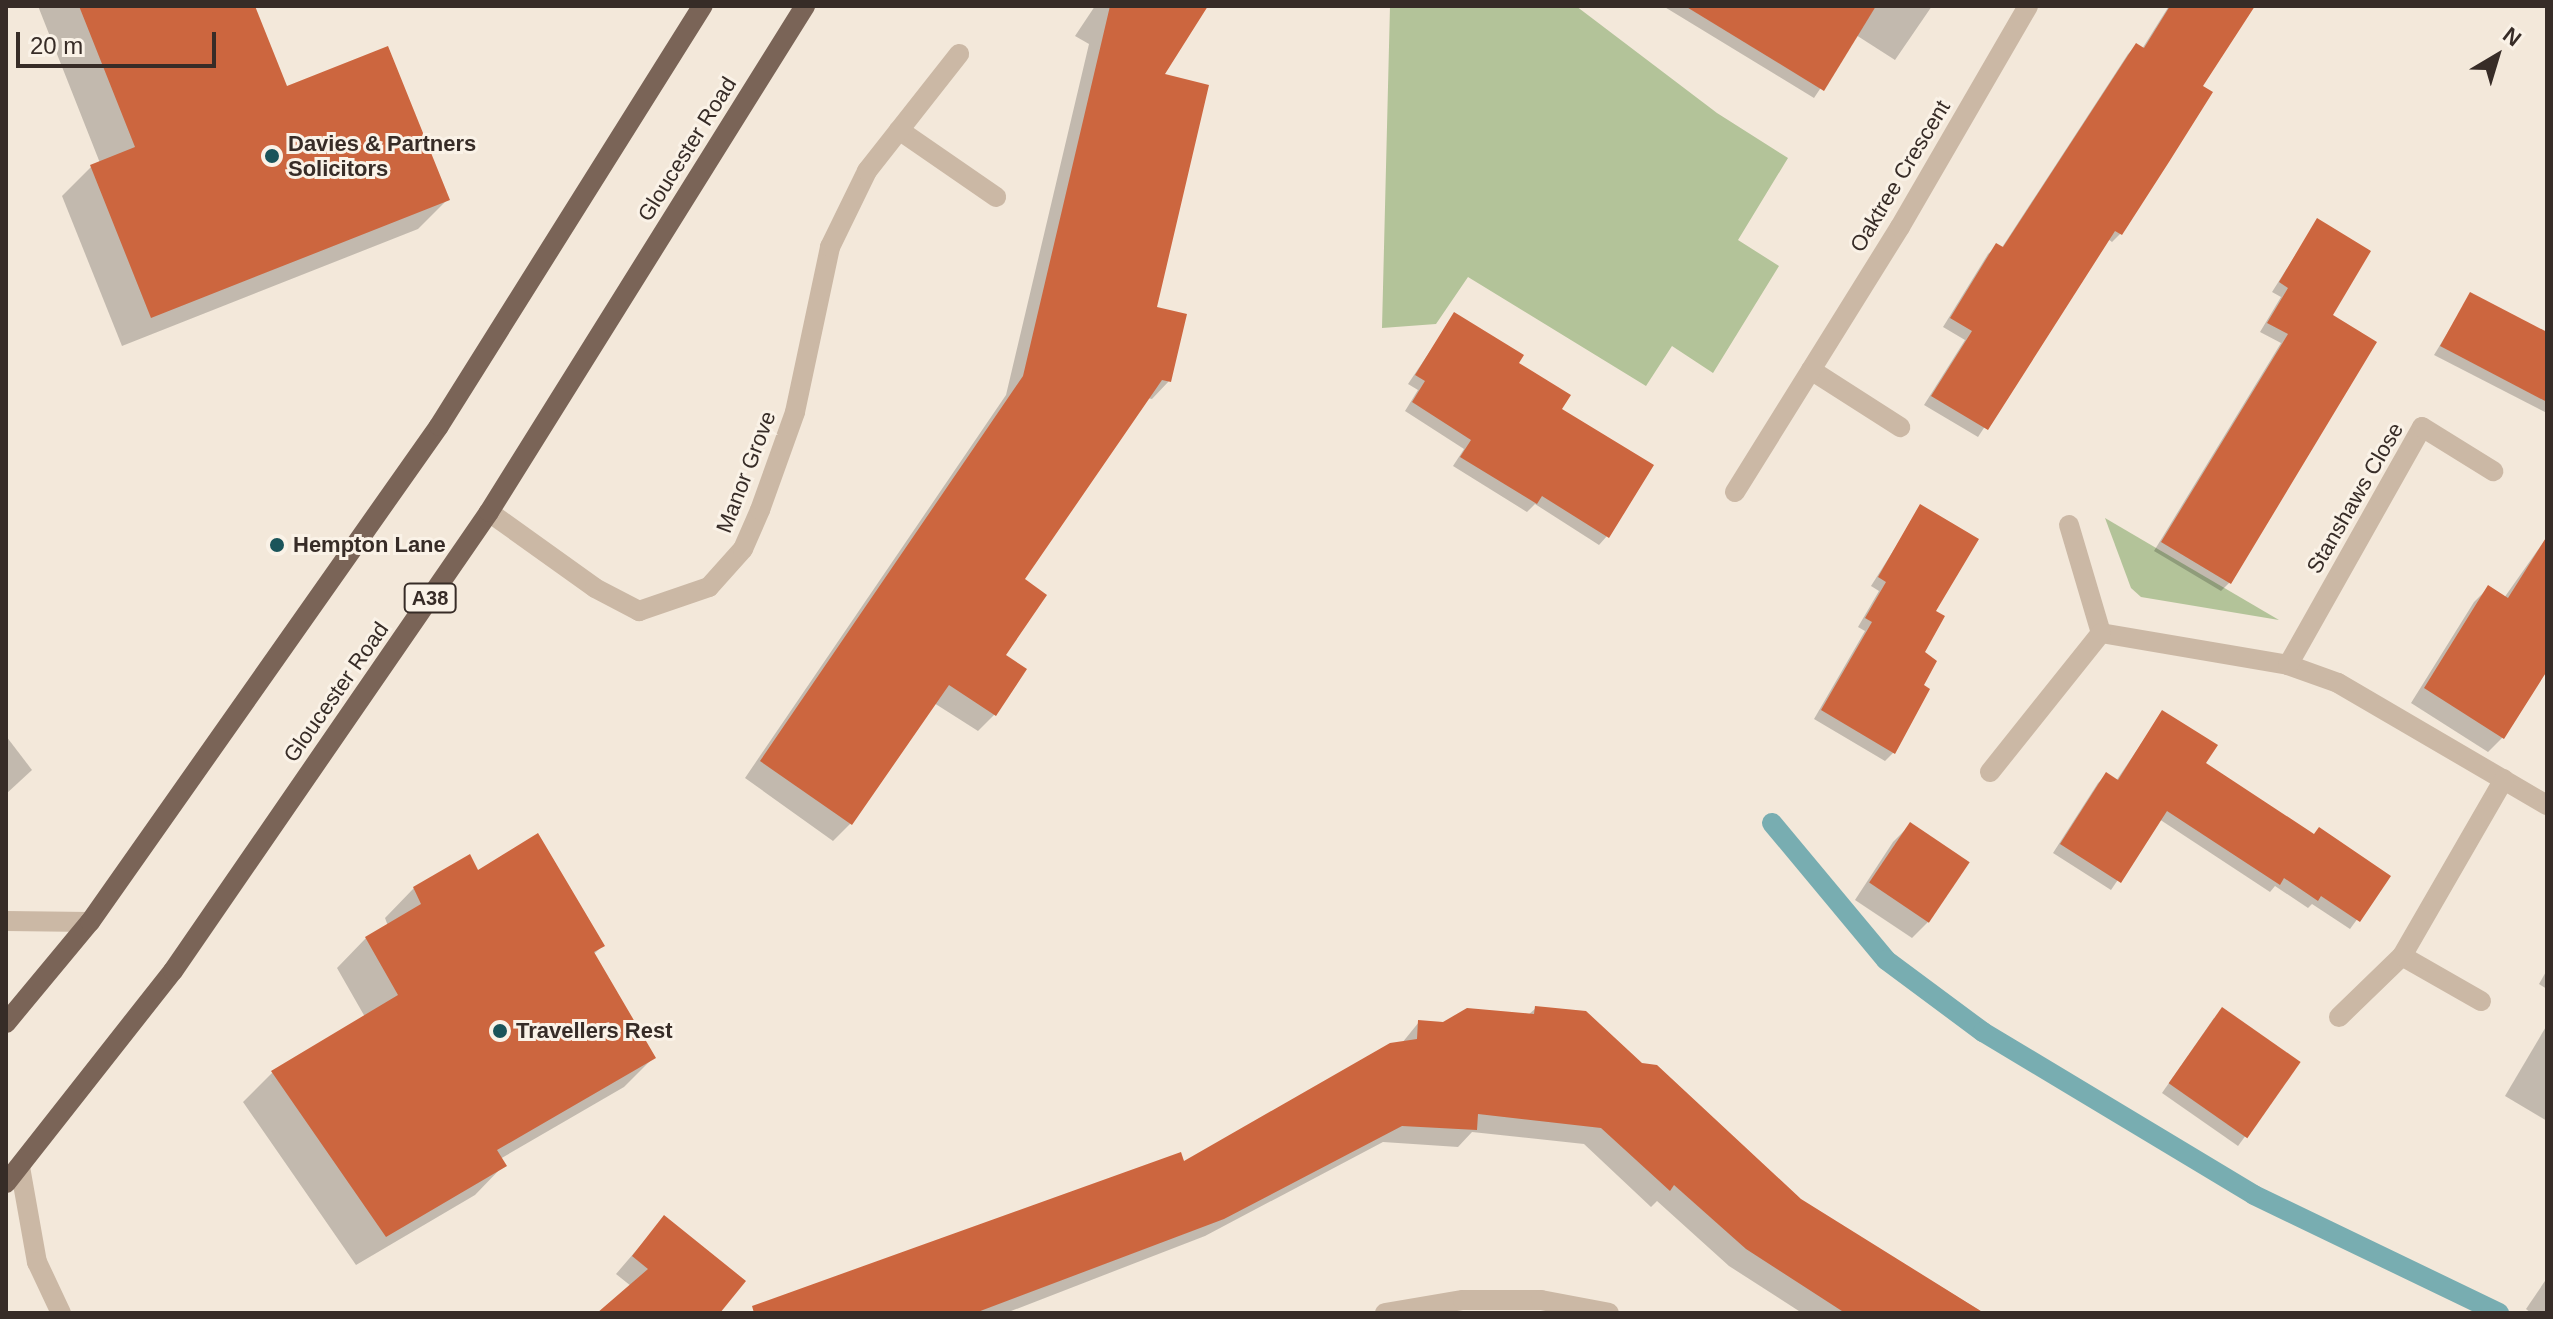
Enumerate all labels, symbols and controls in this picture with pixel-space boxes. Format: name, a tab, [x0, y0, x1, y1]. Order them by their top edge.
scale bar	[20, 16, 220, 66]
north arrow	[2457, 16, 2537, 96]
text: N	[2498, 22, 2526, 51]
text: 20 m	[30, 32, 83, 59]
street label: Gloucester Road	[632, 72, 742, 226]
street label: Oaktree Crescent	[1844, 95, 1956, 257]
place label: Davies & Partners Solicitors	[288, 130, 476, 182]
marker: Davies & Partners Solicitors	[263, 147, 281, 165]
street label: Manor Grove	[711, 407, 781, 537]
street label: Stanshaws Close	[2301, 418, 2409, 578]
place label: Hempton Lane	[293, 532, 446, 558]
marker: Hempton Lane	[268, 536, 286, 554]
road number: A38	[402, 582, 458, 614]
street label: Gloucester Road	[278, 617, 394, 767]
place label: Travellers Rest	[516, 1018, 673, 1044]
marker: Travellers Rest	[491, 1022, 509, 1040]

